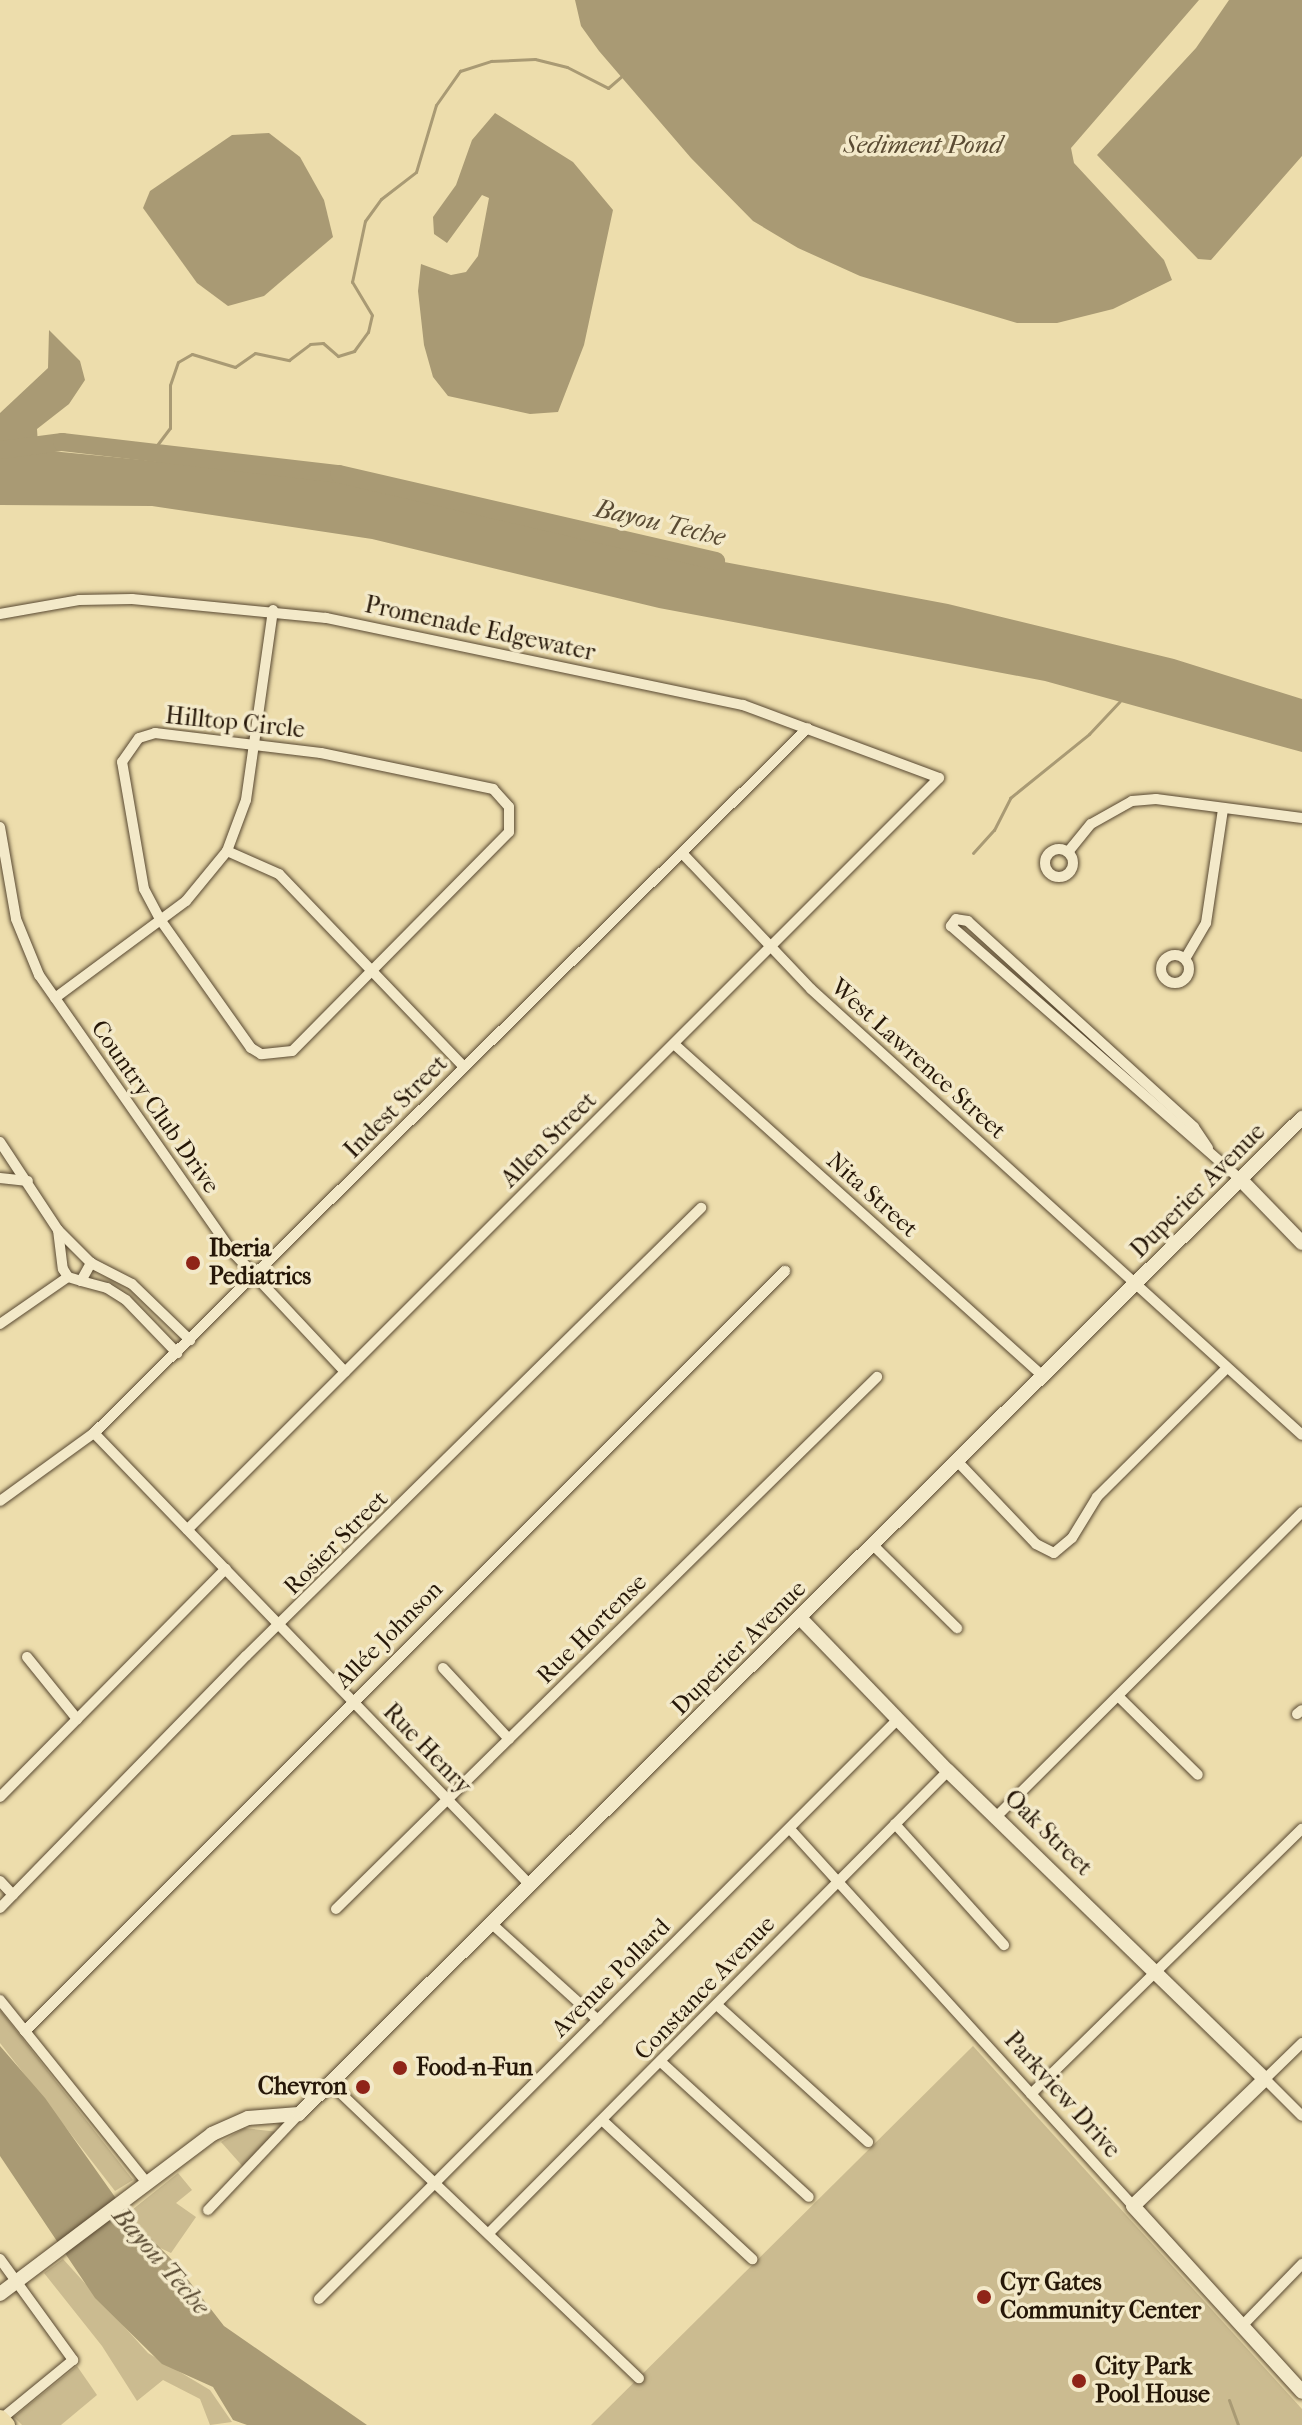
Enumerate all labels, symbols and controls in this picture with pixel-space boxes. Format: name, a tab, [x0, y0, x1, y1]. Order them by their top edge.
water label: Sediment Pond	[843, 129, 1003, 161]
water label: Bayou Teche	[592, 493, 728, 553]
street label: Promenade Edgewater	[362, 590, 598, 668]
street label: Hilltop Circle	[164, 701, 306, 745]
street label: West Lawrence Street	[824, 973, 1012, 1145]
street label: Country Club Drive	[85, 1015, 225, 1199]
street label: Indest Street	[338, 1049, 454, 1165]
street label: Allen Street	[495, 1086, 603, 1194]
street label: Duperier Avenue	[1125, 1118, 1271, 1264]
street label: Nita Street	[820, 1146, 924, 1244]
place label: Iberia Pediatrics	[209, 1235, 311, 1291]
marker: Iberia Pediatrics	[184, 1254, 202, 1272]
street label: Rosier Street	[278, 1485, 394, 1601]
street label: Rue Hortense	[531, 1568, 653, 1690]
street label: Allée Johnson	[329, 1575, 449, 1695]
street label: Duperier Avenue	[666, 1575, 812, 1721]
street label: Rue Henry	[377, 1698, 477, 1800]
street label: Oak Street	[998, 1784, 1098, 1882]
street label: Constance Avenue	[629, 1910, 781, 2066]
street label: Avenue Pollard	[546, 1913, 676, 2043]
street label: Parkview Drive	[998, 2026, 1126, 2164]
place label: Food-n-Fun	[416, 2054, 533, 2082]
marker: Food-n-Fun	[391, 2059, 409, 2077]
place label: Chevron	[258, 2073, 347, 2101]
marker: Chevron	[354, 2078, 372, 2096]
water label: Bayou Teche	[106, 2201, 216, 2321]
place label: Cyr Gates Community Center	[1000, 2269, 1201, 2325]
marker: Cyr Gates Community Center	[975, 2288, 993, 2306]
place label: City Park Pool House	[1095, 2353, 1210, 2409]
marker: City Park Pool House	[1070, 2372, 1088, 2390]

